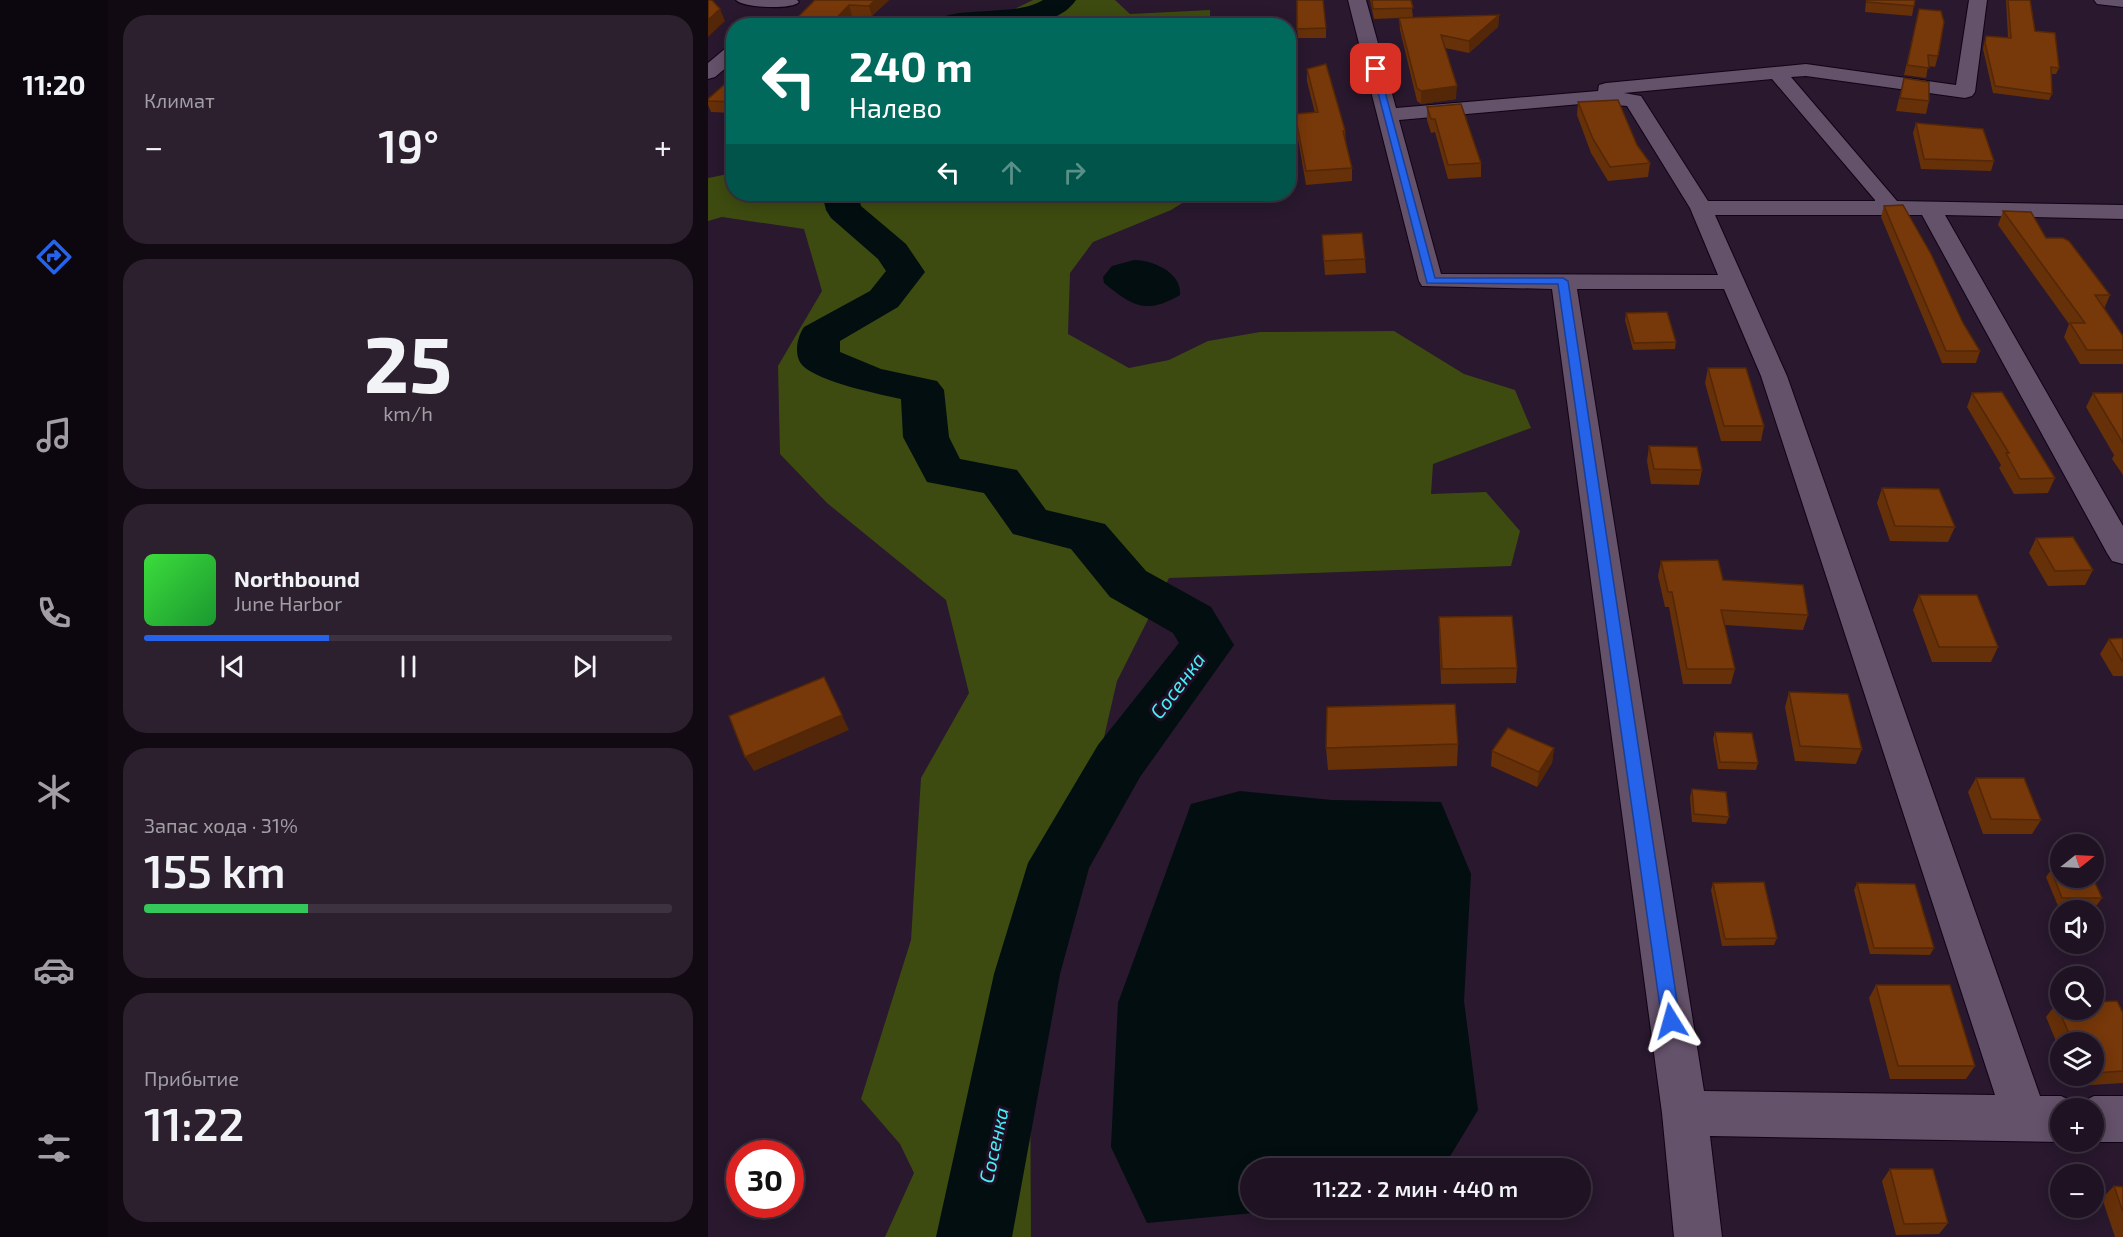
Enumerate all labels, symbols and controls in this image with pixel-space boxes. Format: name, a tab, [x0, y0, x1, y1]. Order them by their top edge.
text: 240 m	[849, 40, 973, 90]
icon: left	[750, 42, 828, 120]
pin	[1350, 43, 1401, 94]
icon: arrive	[1359, 52, 1392, 85]
text: 11:20	[23, 68, 86, 100]
text: Климат	[144, 88, 215, 112]
text: Налево	[849, 91, 942, 123]
text: 19°	[378, 118, 439, 172]
text: −	[144, 126, 163, 166]
text: +	[654, 126, 672, 166]
icon: left	[932, 156, 965, 189]
icon: ahead	[995, 156, 1028, 189]
icon: right	[1058, 156, 1091, 189]
icon: directions	[33, 236, 75, 278]
text: 25	[364, 315, 452, 409]
text: km/h	[383, 401, 433, 425]
icon: music	[33, 414, 75, 456]
text: Northbound	[234, 565, 360, 591]
text: June Harbor	[234, 591, 342, 615]
icon: phone	[33, 592, 75, 634]
water label: Сосенка	[1144, 647, 1210, 723]
icon: previous	[216, 650, 249, 683]
icon: pause	[392, 650, 425, 683]
icon: next	[568, 650, 601, 683]
icon: climate	[33, 771, 75, 813]
text: Запас хода · 31%	[144, 813, 298, 837]
north arrow	[2050, 834, 2104, 888]
map controls	[2050, 834, 2104, 1218]
text: 155 km	[144, 843, 285, 897]
button: sound	[2050, 900, 2104, 954]
icon: car	[33, 949, 75, 991]
button: search	[2050, 966, 2104, 1020]
position arrow	[1639, 989, 1703, 1053]
button: layers	[2050, 1032, 2104, 1086]
text: Прибытие	[144, 1066, 239, 1090]
text: 11:22	[144, 1096, 244, 1150]
button: +	[2050, 1098, 2104, 1152]
water label: Сосенка	[973, 1105, 1013, 1185]
icon: filters	[33, 1127, 75, 1169]
speed limit sign: 30	[726, 1140, 804, 1218]
button: −	[2050, 1164, 2104, 1218]
text: 11:22 · 2 мин · 440 m	[1313, 1175, 1518, 1201]

